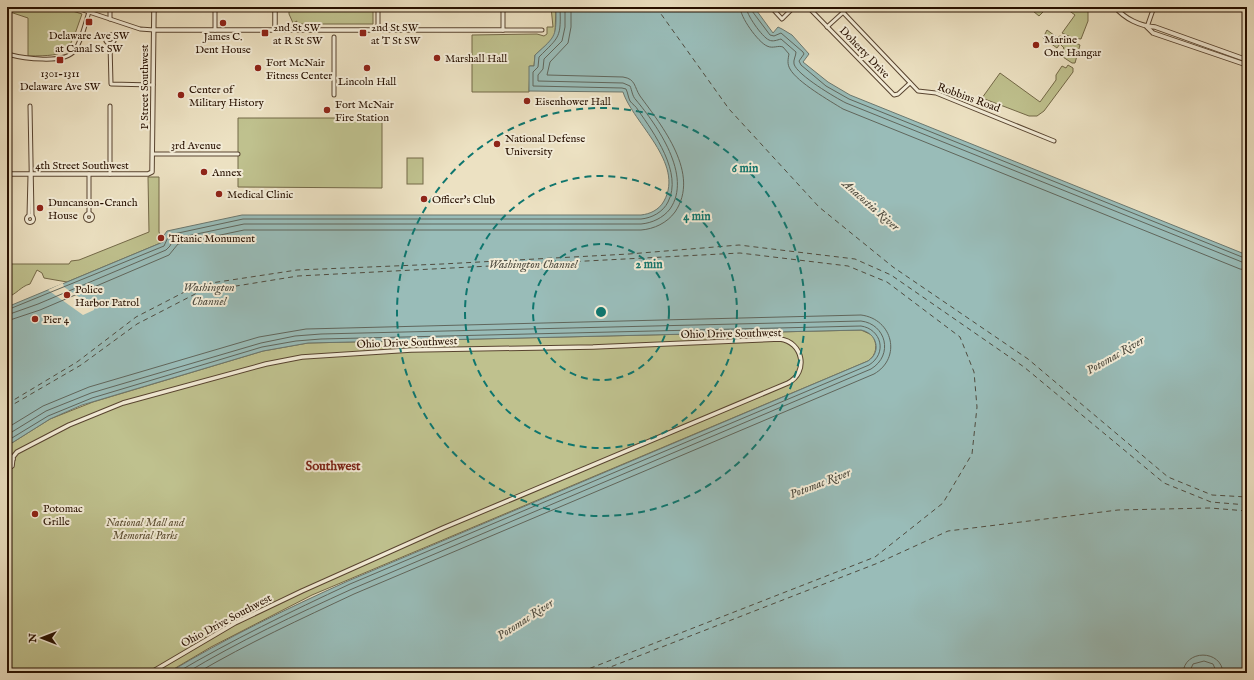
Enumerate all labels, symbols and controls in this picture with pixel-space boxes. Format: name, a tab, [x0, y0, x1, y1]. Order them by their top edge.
marker: Delaware Ave SW at Canal St SW	[84, 17, 94, 27]
marker: James C. Dent House	[218, 18, 228, 28]
place label: 2nd St SW at R St SW	[273, 21, 323, 48]
place label: 2nd St SW at T St SW	[371, 21, 421, 48]
street label: Doherty Drive	[836, 24, 893, 82]
marker: 2nd St SW at R St SW	[260, 28, 270, 38]
marker: 2nd St SW at T St SW	[358, 28, 368, 38]
place label: Delaware Ave SW at Canal St SW	[49, 29, 130, 56]
place label: James C. Dent House	[195, 30, 251, 57]
place label: Marine One Hangar	[1044, 33, 1101, 60]
marker: Marine One Hangar	[1031, 40, 1041, 50]
street label: P Street Southwest	[138, 44, 152, 130]
place label: Marshall Hall	[445, 52, 507, 66]
marker: Marshall Hall	[432, 53, 442, 63]
marker: 1301-1311 Delaware Ave SW	[55, 55, 65, 65]
place label: Fort McNair Fitness Center	[266, 56, 332, 83]
marker: Fort McNair Fitness Center	[253, 63, 263, 73]
marker: Lincoln Hall	[362, 63, 372, 73]
place label: 1301-1311 Delaware Ave SW	[20, 67, 101, 94]
place label: Lincoln Hall	[338, 75, 396, 89]
street label: Robbins Road	[935, 80, 1002, 116]
place label: Center of Military History	[189, 83, 265, 110]
marker: Center of Military History	[176, 90, 186, 100]
place label: Eisenhower Hall	[535, 95, 611, 109]
marker: Eisenhower Hall	[522, 96, 532, 106]
place label: Fort McNair Fire Station	[335, 98, 394, 125]
marker: Fort McNair Fire Station	[322, 105, 332, 115]
place label: National Defense University	[505, 132, 585, 159]
street label: 3rd Avenue	[171, 139, 221, 153]
marker: National Defense University	[492, 139, 502, 149]
street label: 4th Street Southwest	[35, 159, 129, 173]
text: 6 min	[732, 161, 759, 176]
place label: Annex	[211, 166, 242, 180]
marker: Annex	[199, 167, 209, 177]
water label: Anacostia River	[837, 175, 903, 235]
place label: Medical Clinic	[227, 188, 294, 202]
marker: Medical Clinic	[214, 189, 224, 199]
place label: Officer's Club	[432, 193, 495, 207]
marker: Officer's Club	[419, 194, 429, 204]
place label: Duncanson-Cranch House	[48, 196, 138, 223]
marker: Duncanson-Cranch House	[35, 203, 45, 213]
text: 4 min	[683, 209, 711, 224]
place label: Titanic Monument	[169, 232, 255, 246]
marker: Titanic Monument	[156, 233, 166, 243]
water label: Washington Channel	[489, 257, 578, 273]
text: 2 min	[635, 257, 663, 272]
water label: Washington Channel	[183, 280, 235, 309]
place label: Police Harbor Patrol	[75, 283, 139, 310]
marker: Police Harbor Patrol	[62, 290, 72, 300]
centre of rings	[594, 305, 608, 319]
place label: Pier 4	[43, 313, 70, 327]
marker: Pier 4	[30, 314, 40, 324]
street label: Ohio Drive Southwest	[681, 326, 782, 342]
water label: Potomac River	[1084, 332, 1148, 378]
street label: Ohio Drive Southwest	[356, 334, 458, 352]
district label: Southwest	[305, 458, 361, 475]
water label: Potomac River	[788, 465, 854, 502]
place label: Potomac Grille	[43, 502, 83, 529]
marker: Potomac Grille	[30, 509, 40, 519]
park label: National Mall and Memorial Parks	[106, 516, 185, 543]
street label: Ohio Drive Southwest	[179, 591, 274, 651]
water label: Potomac River	[494, 595, 557, 643]
north arrow	[22, 618, 62, 658]
text: N	[26, 633, 40, 644]

